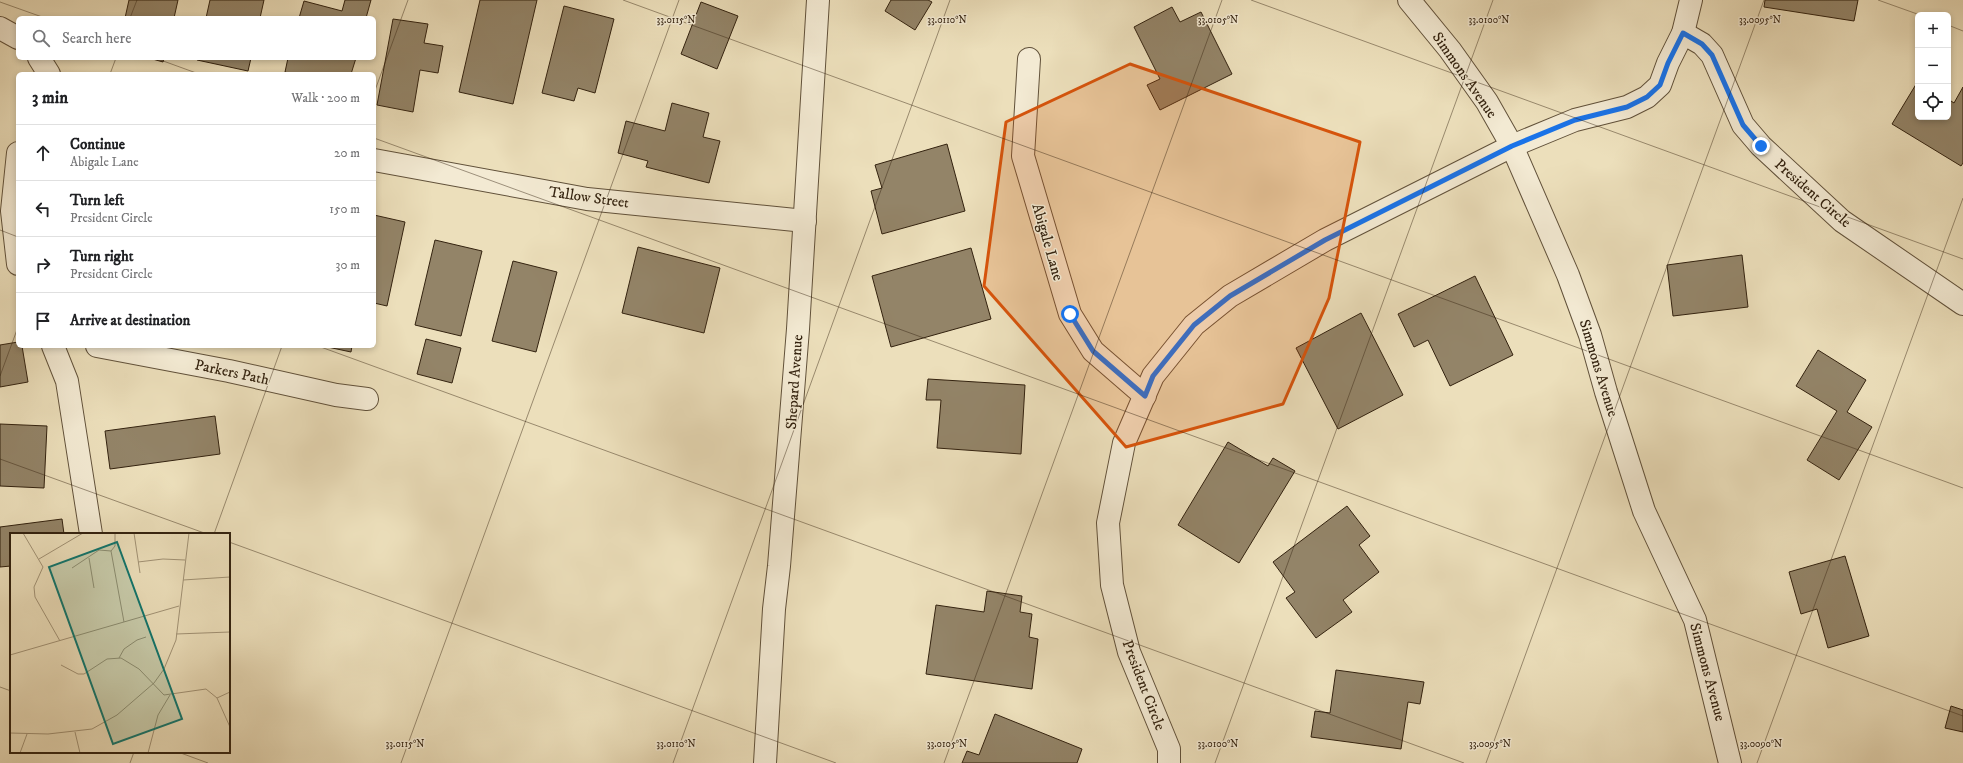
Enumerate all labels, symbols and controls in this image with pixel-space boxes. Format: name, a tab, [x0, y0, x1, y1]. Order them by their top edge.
map controls	[1915, 12, 1951, 120]
button: +	[1915, 12, 1951, 48]
text: 33.0115°N	[657, 14, 695, 26]
text: 33.0110°N	[927, 14, 967, 26]
text: 33.0105°N	[1198, 14, 1238, 26]
text: 33.0100°N	[1469, 14, 1509, 26]
text: 33.0095°N	[1739, 14, 1781, 26]
search box	[16, 16, 376, 60]
icon: search	[30, 27, 52, 49]
text: Search here	[62, 29, 131, 48]
street label: Simmons Avenue	[1428, 29, 1501, 122]
button: −	[1915, 48, 1951, 84]
button: locate	[1915, 84, 1951, 120]
text: 3 min	[32, 87, 68, 109]
text: Walk · 200 m	[291, 90, 360, 106]
text: Continue	[70, 135, 125, 154]
route end	[1752, 137, 1770, 155]
icon: ahead	[32, 142, 54, 164]
text: 20 m	[334, 145, 360, 161]
text: Abigale Lane	[70, 154, 139, 170]
street label: President Circle	[1770, 155, 1855, 232]
street label: Tallow Street	[548, 182, 631, 213]
text: Turn left	[70, 191, 124, 210]
icon: left	[32, 198, 54, 220]
text: 150 m	[329, 201, 360, 217]
street label: Abigale Lane	[1027, 201, 1068, 283]
text: President Circle	[70, 210, 153, 226]
text: Turn right	[70, 247, 133, 266]
icon: right	[32, 254, 54, 276]
text: 30 m	[336, 257, 360, 273]
text: President Circle	[70, 266, 153, 282]
route start	[1061, 305, 1079, 323]
icon: arrive	[32, 310, 54, 332]
text: Arrive at destination	[70, 311, 190, 330]
street label: Simmons Avenue	[1575, 317, 1622, 419]
street label: Shepard Avenue	[782, 334, 807, 430]
street label: Parkers Path	[193, 355, 271, 390]
inset map	[10, 533, 230, 753]
street label: Simmons Avenue	[1685, 621, 1730, 723]
street label: President Circle	[1118, 637, 1169, 733]
text: 33.0115°N	[386, 738, 424, 750]
text: 33.0110°N	[656, 738, 696, 750]
text: 33.0105°N	[927, 738, 967, 750]
text: 33.0100°N	[1198, 738, 1238, 750]
text: 33.0095°N	[1469, 738, 1511, 750]
text: 33.0090°N	[1740, 738, 1782, 750]

